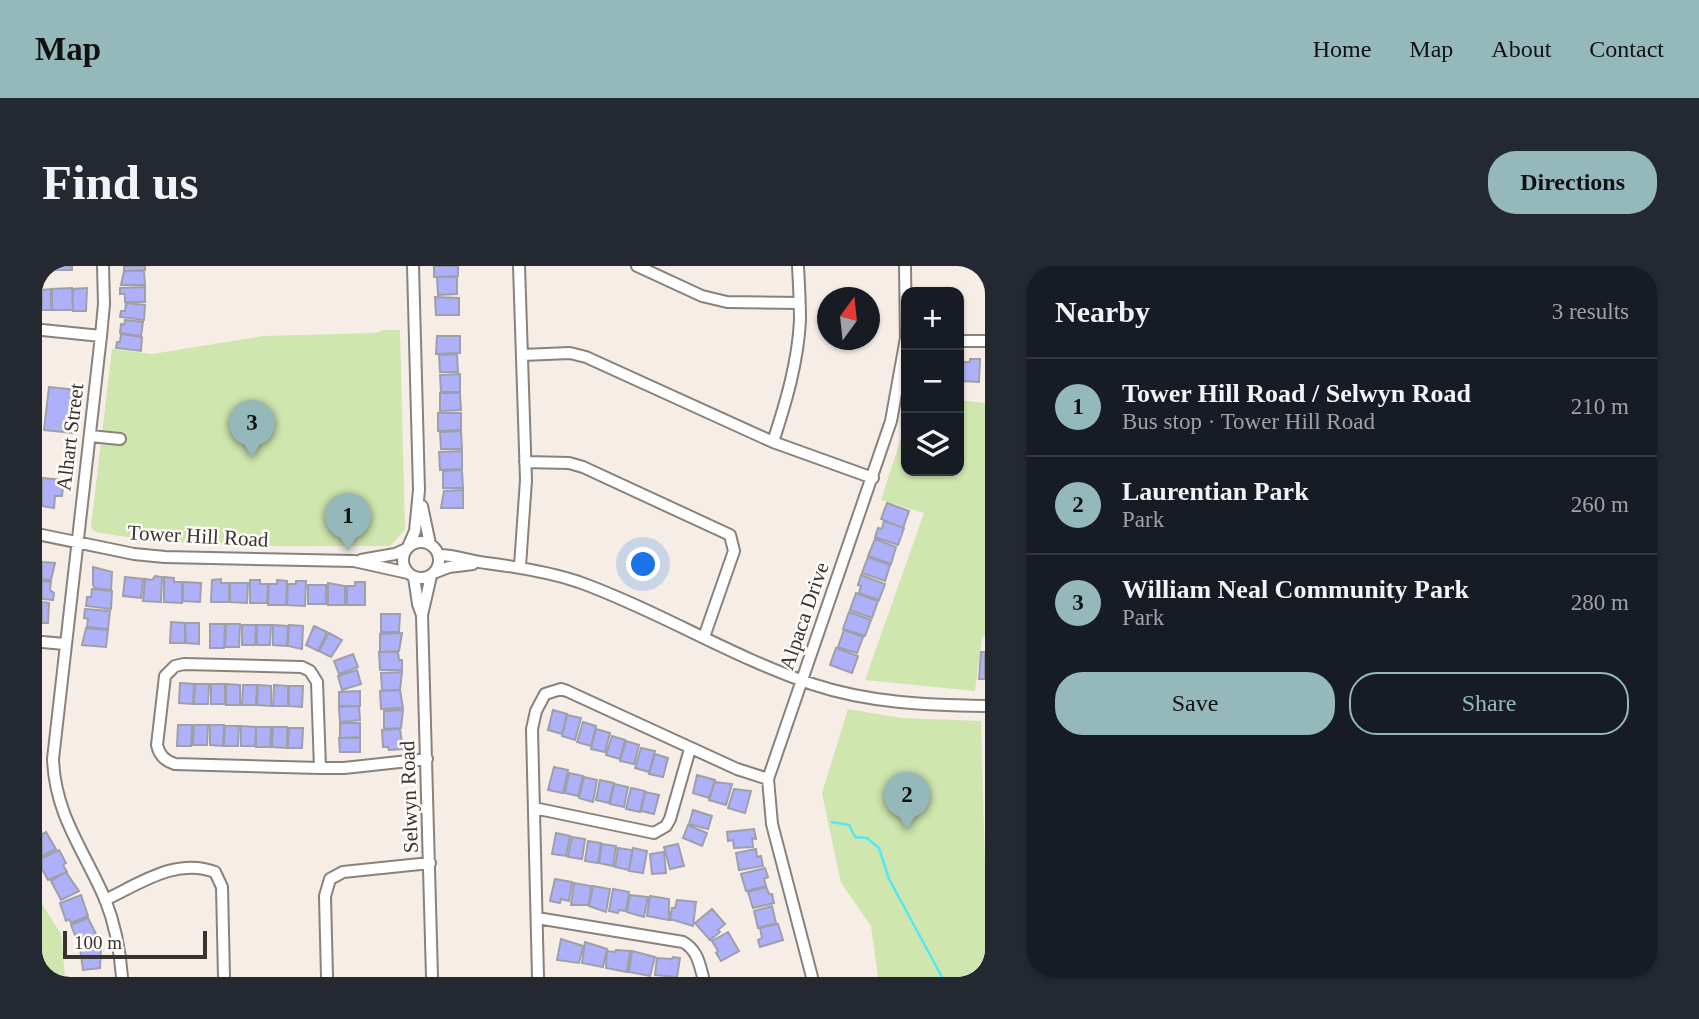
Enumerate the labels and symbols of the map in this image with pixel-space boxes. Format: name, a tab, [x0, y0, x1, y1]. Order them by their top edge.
north arrow	[817, 287, 880, 350]
street label: Alhart Street	[52, 382, 89, 492]
pin: 3	[229, 400, 275, 458]
pin: 1	[325, 493, 371, 551]
street label: Tower Hill Road	[127, 520, 269, 552]
your location	[626, 547, 660, 581]
street label: Alpaca Drive	[774, 559, 834, 673]
street label: Selwyn Road	[395, 740, 423, 854]
pin: 2	[884, 772, 930, 830]
scale bar	[63, 928, 206, 960]

